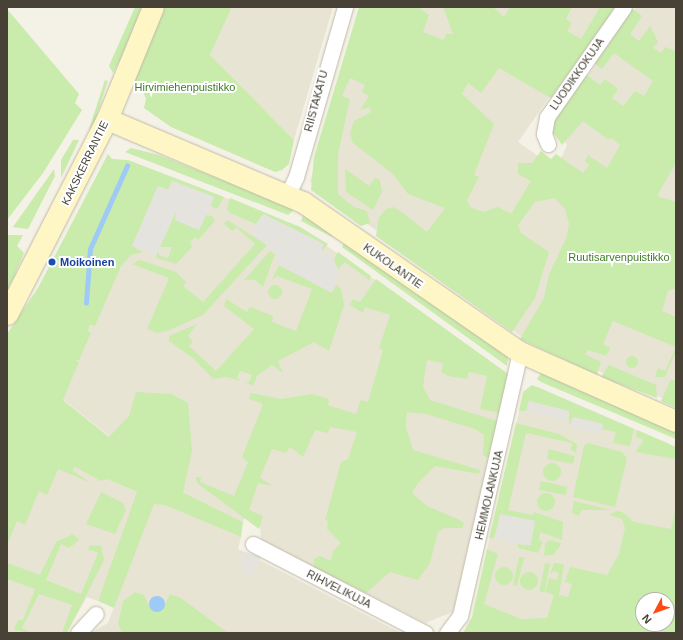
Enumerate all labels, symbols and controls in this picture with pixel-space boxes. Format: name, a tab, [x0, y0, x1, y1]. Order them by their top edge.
street label: LUODIKKOKUJA	[547, 35, 607, 113]
street label: RIISTAKATU	[301, 69, 331, 133]
park label: Hirvimiehenpuistikko	[135, 80, 235, 94]
street label: KAKSKERRANTIE	[59, 119, 111, 207]
street label: KUKOLANTIE	[361, 241, 425, 291]
park label: Ruutisarvenpuistikko	[568, 250, 670, 264]
place label: Moikoinen	[60, 255, 114, 269]
marker: Moikoinen	[47, 257, 57, 267]
street label: HEMMOLANKUJA	[472, 449, 506, 541]
street label: RIHVELIKUJA	[304, 567, 374, 611]
north arrow	[635, 592, 675, 632]
text: N	[640, 612, 654, 626]

